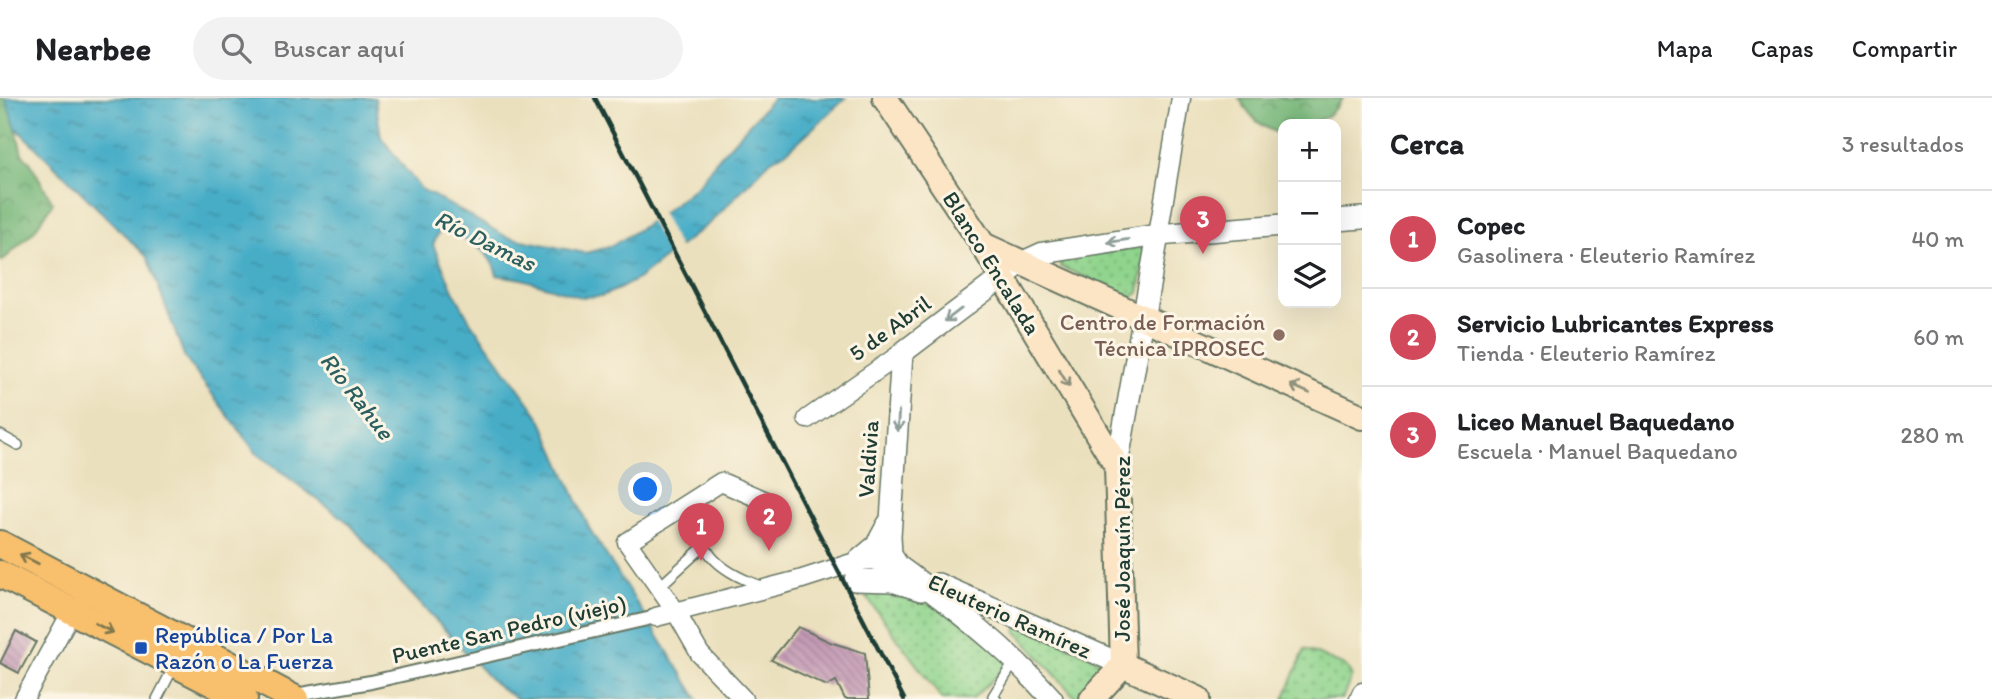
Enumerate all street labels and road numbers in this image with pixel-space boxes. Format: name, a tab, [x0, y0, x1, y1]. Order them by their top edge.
street label: Blanco Encalada	[937, 186, 1047, 340]
street label: 5 de Abril	[844, 289, 937, 367]
street label: Valdivia	[851, 419, 885, 499]
street label: José Joaquín Pérez	[1108, 456, 1136, 642]
street label: Eleuterio Ramírez	[924, 567, 1096, 665]
street label: Puente San Pedro (viejo)	[389, 588, 629, 670]

